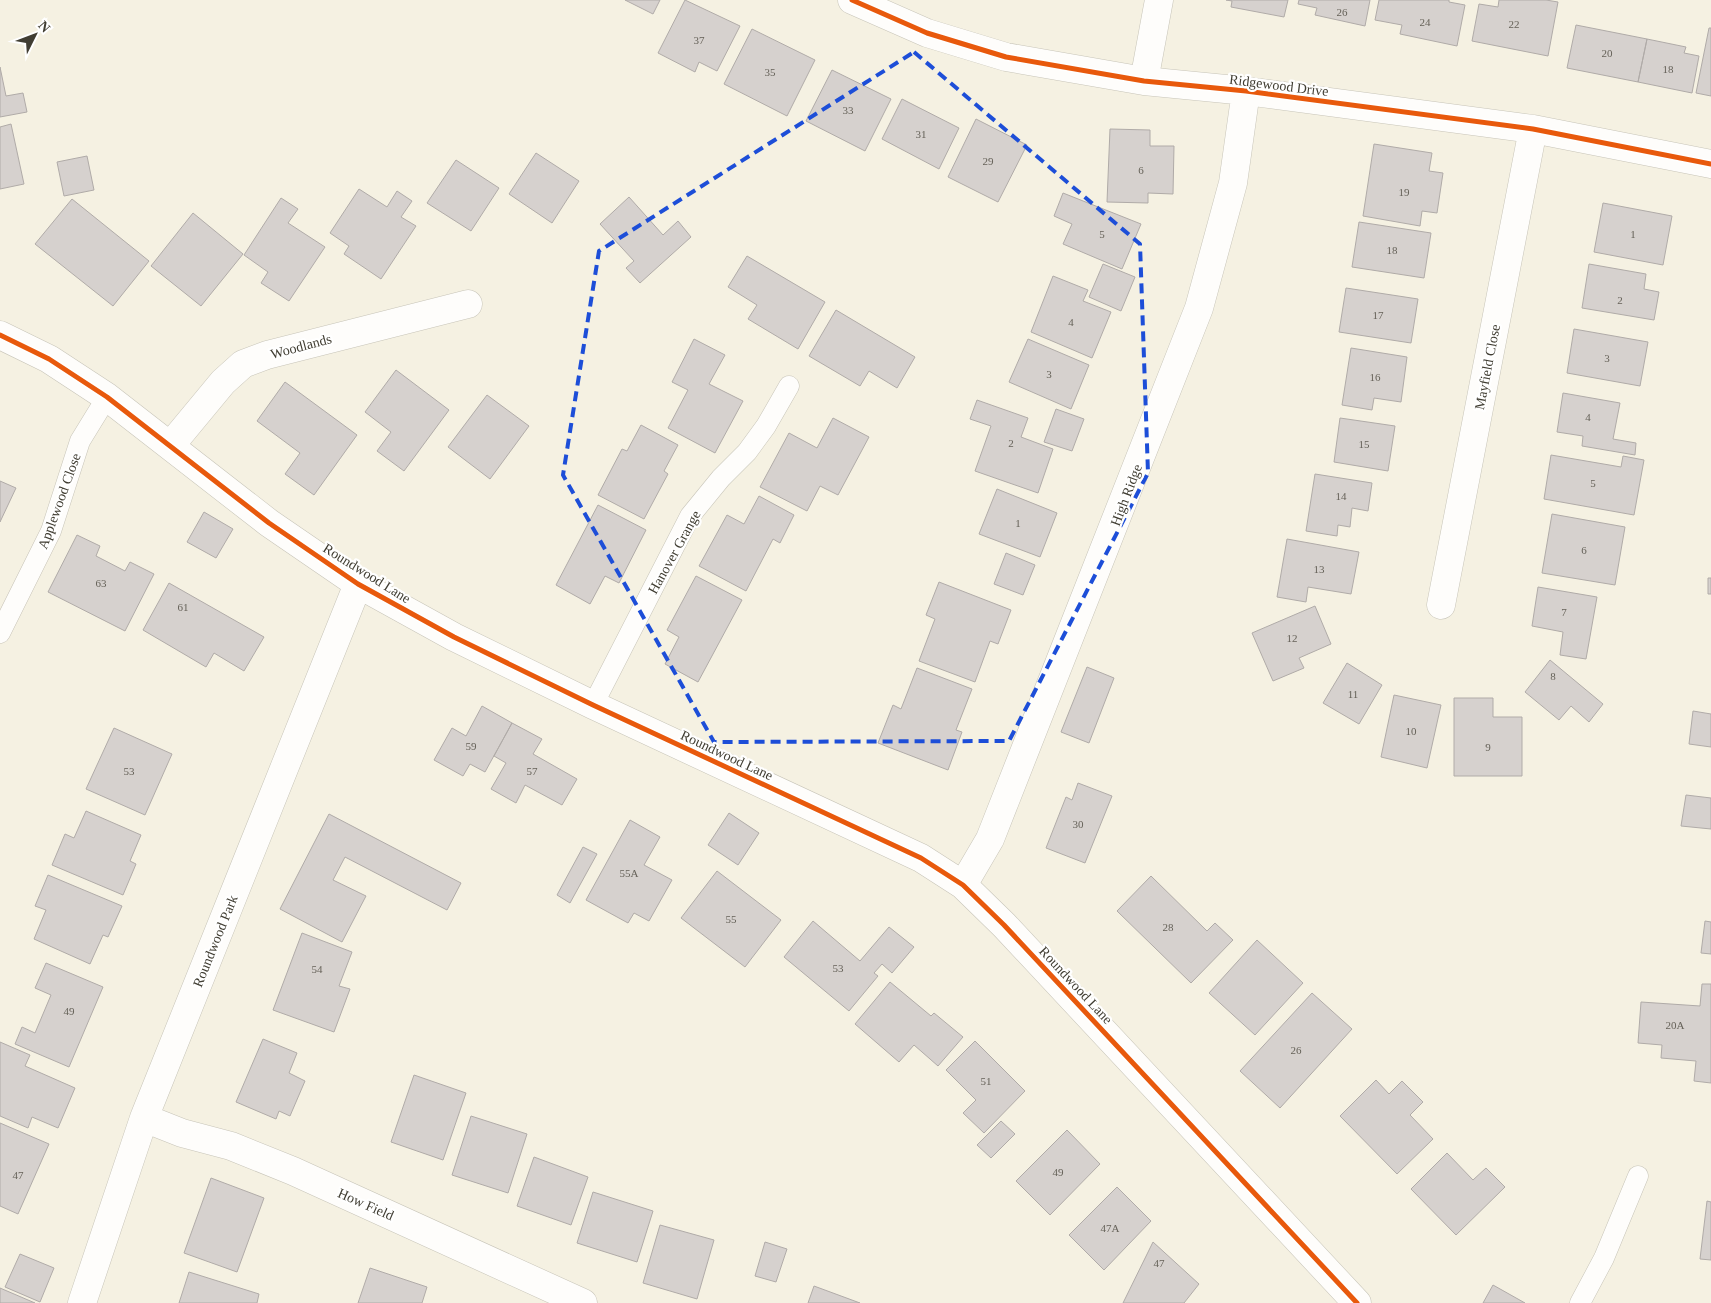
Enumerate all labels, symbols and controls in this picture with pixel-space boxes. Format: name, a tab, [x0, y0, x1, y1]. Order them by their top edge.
house number: 26	[1337, 6, 1348, 18]
north arrow	[10, 10, 60, 60]
house number: 24	[1420, 16, 1431, 28]
text: N	[35, 18, 53, 35]
house number: 22	[1509, 18, 1520, 30]
house number: 37	[694, 34, 705, 46]
house number: 20	[1602, 47, 1613, 59]
house number: 18	[1663, 63, 1674, 75]
house number: 35	[765, 66, 776, 78]
street label: Ridgewood Drive	[1228, 72, 1329, 99]
house number: 33	[843, 104, 854, 116]
house number: 31	[916, 128, 927, 140]
house number: 29	[983, 155, 994, 167]
house number: 6	[1138, 164, 1144, 176]
house number: 19	[1399, 186, 1410, 198]
house number: 5	[1099, 228, 1105, 240]
house number: 1	[1630, 228, 1636, 240]
house number: 18	[1387, 244, 1398, 256]
house number: 2	[1617, 294, 1623, 306]
house number: 17	[1373, 309, 1384, 321]
house number: 4	[1068, 316, 1074, 328]
street label: Mayfield Close	[1472, 323, 1503, 411]
street label: Woodlands	[269, 331, 333, 362]
house number: 3	[1604, 352, 1610, 364]
house number: 3	[1046, 368, 1052, 380]
house number: 16	[1370, 371, 1381, 383]
house number: 4	[1585, 411, 1591, 423]
house number: 2	[1008, 437, 1014, 449]
house number: 15	[1359, 438, 1370, 450]
street label: Applewood Close	[35, 451, 84, 551]
street label: High Ridge	[1108, 462, 1145, 528]
house number: 5	[1590, 477, 1596, 489]
house number: 14	[1336, 490, 1347, 502]
street label: Hanover Grange	[645, 508, 704, 597]
house number: 1	[1015, 517, 1021, 529]
street label: Roundwood Lane	[320, 541, 413, 606]
house number: 6	[1581, 544, 1587, 556]
house number: 13	[1314, 563, 1325, 575]
house number: 63	[96, 577, 107, 589]
house number: 61	[178, 601, 189, 613]
house number: 7	[1561, 606, 1567, 618]
house number: 12	[1287, 632, 1298, 644]
house number: 8	[1550, 670, 1556, 682]
house number: 11	[1348, 688, 1358, 700]
house number: 10	[1406, 725, 1417, 737]
street label: Roundwood Lane	[678, 728, 775, 783]
house number: 59	[466, 740, 477, 752]
house number: 9	[1485, 741, 1491, 753]
house number: 53	[124, 765, 135, 777]
house number: 57	[527, 765, 538, 777]
house number: 30	[1073, 818, 1084, 830]
house number: 55A	[620, 867, 639, 879]
street label: Roundwood Park	[190, 893, 241, 989]
house number: 55	[726, 913, 737, 925]
house number: 28	[1163, 921, 1174, 933]
street label: Roundwood Lane	[1036, 944, 1115, 1027]
house number: 53	[833, 962, 844, 974]
house number: 54	[312, 963, 323, 975]
house number: 49	[64, 1005, 75, 1017]
house number: 20A	[1666, 1019, 1685, 1031]
house number: 26	[1291, 1044, 1302, 1056]
house number: 51	[981, 1075, 992, 1087]
house number: 49	[1053, 1166, 1064, 1178]
house number: 47	[13, 1169, 24, 1181]
street label: How Field	[336, 1186, 396, 1223]
house number: 47A	[1101, 1222, 1120, 1234]
house number: 47	[1154, 1257, 1165, 1269]

